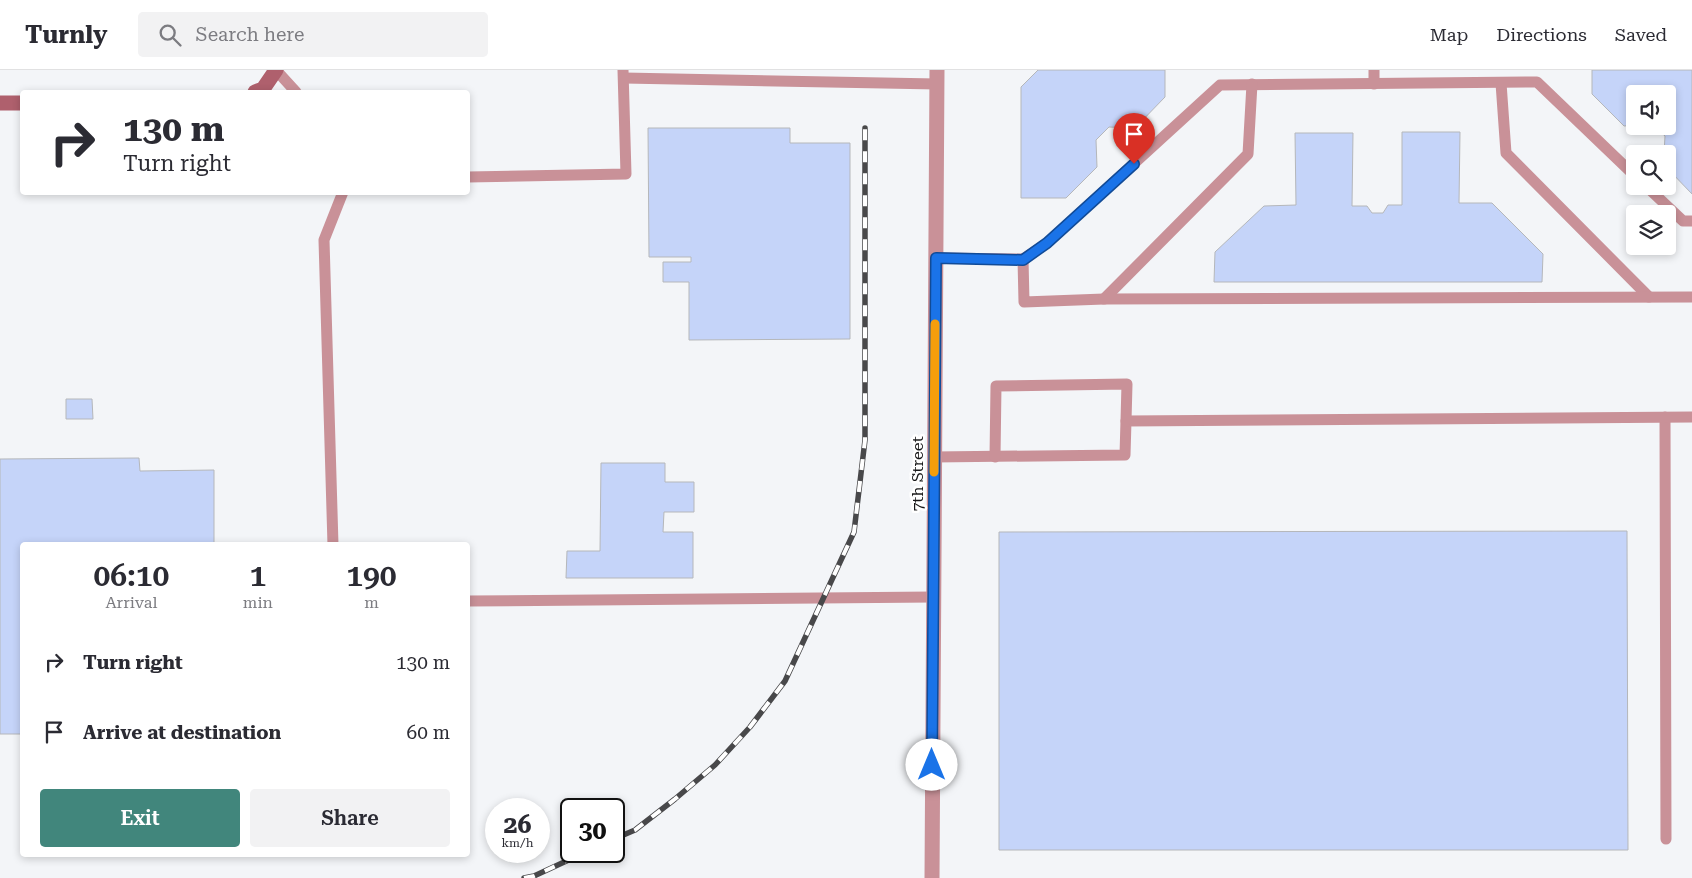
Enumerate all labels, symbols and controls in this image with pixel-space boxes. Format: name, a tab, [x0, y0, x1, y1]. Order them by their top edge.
search box	[138, 12, 488, 57]
text: Turnly	[25, 21, 108, 49]
icon: search	[156, 21, 184, 49]
text: Search here	[196, 23, 304, 46]
text: Map	[1430, 24, 1468, 45]
text: Directions	[1496, 24, 1587, 45]
text: Saved	[1615, 24, 1667, 45]
map controls	[1626, 85, 1676, 255]
button: sound	[1626, 85, 1676, 135]
text: 130 m	[123, 109, 224, 150]
icon: right	[40, 110, 105, 175]
pin	[1113, 113, 1155, 164]
icon: arrive	[1120, 120, 1148, 148]
button: search	[1626, 145, 1676, 195]
text: Turn right	[123, 151, 231, 176]
button: layers	[1626, 205, 1676, 255]
street label: 7th Street	[908, 436, 927, 512]
text: 06:10	[93, 558, 169, 593]
text: 1	[249, 558, 266, 593]
text: 190	[346, 558, 397, 593]
text: Arrival	[105, 593, 157, 612]
text: min	[243, 593, 273, 612]
text: m	[364, 593, 379, 612]
icon: right	[40, 648, 68, 676]
text: Turn right	[83, 651, 183, 674]
text: 130 m	[396, 651, 450, 674]
icon: arrive	[40, 718, 68, 746]
text: Arrive at destination	[83, 721, 281, 744]
text: 60 m	[407, 721, 450, 744]
position arrow	[905, 738, 957, 790]
button: Exit	[40, 789, 240, 847]
button: Share	[250, 789, 450, 847]
speed limit sign: 30	[560, 798, 625, 863]
text: 26	[503, 810, 532, 839]
text: km/h	[501, 836, 534, 850]

